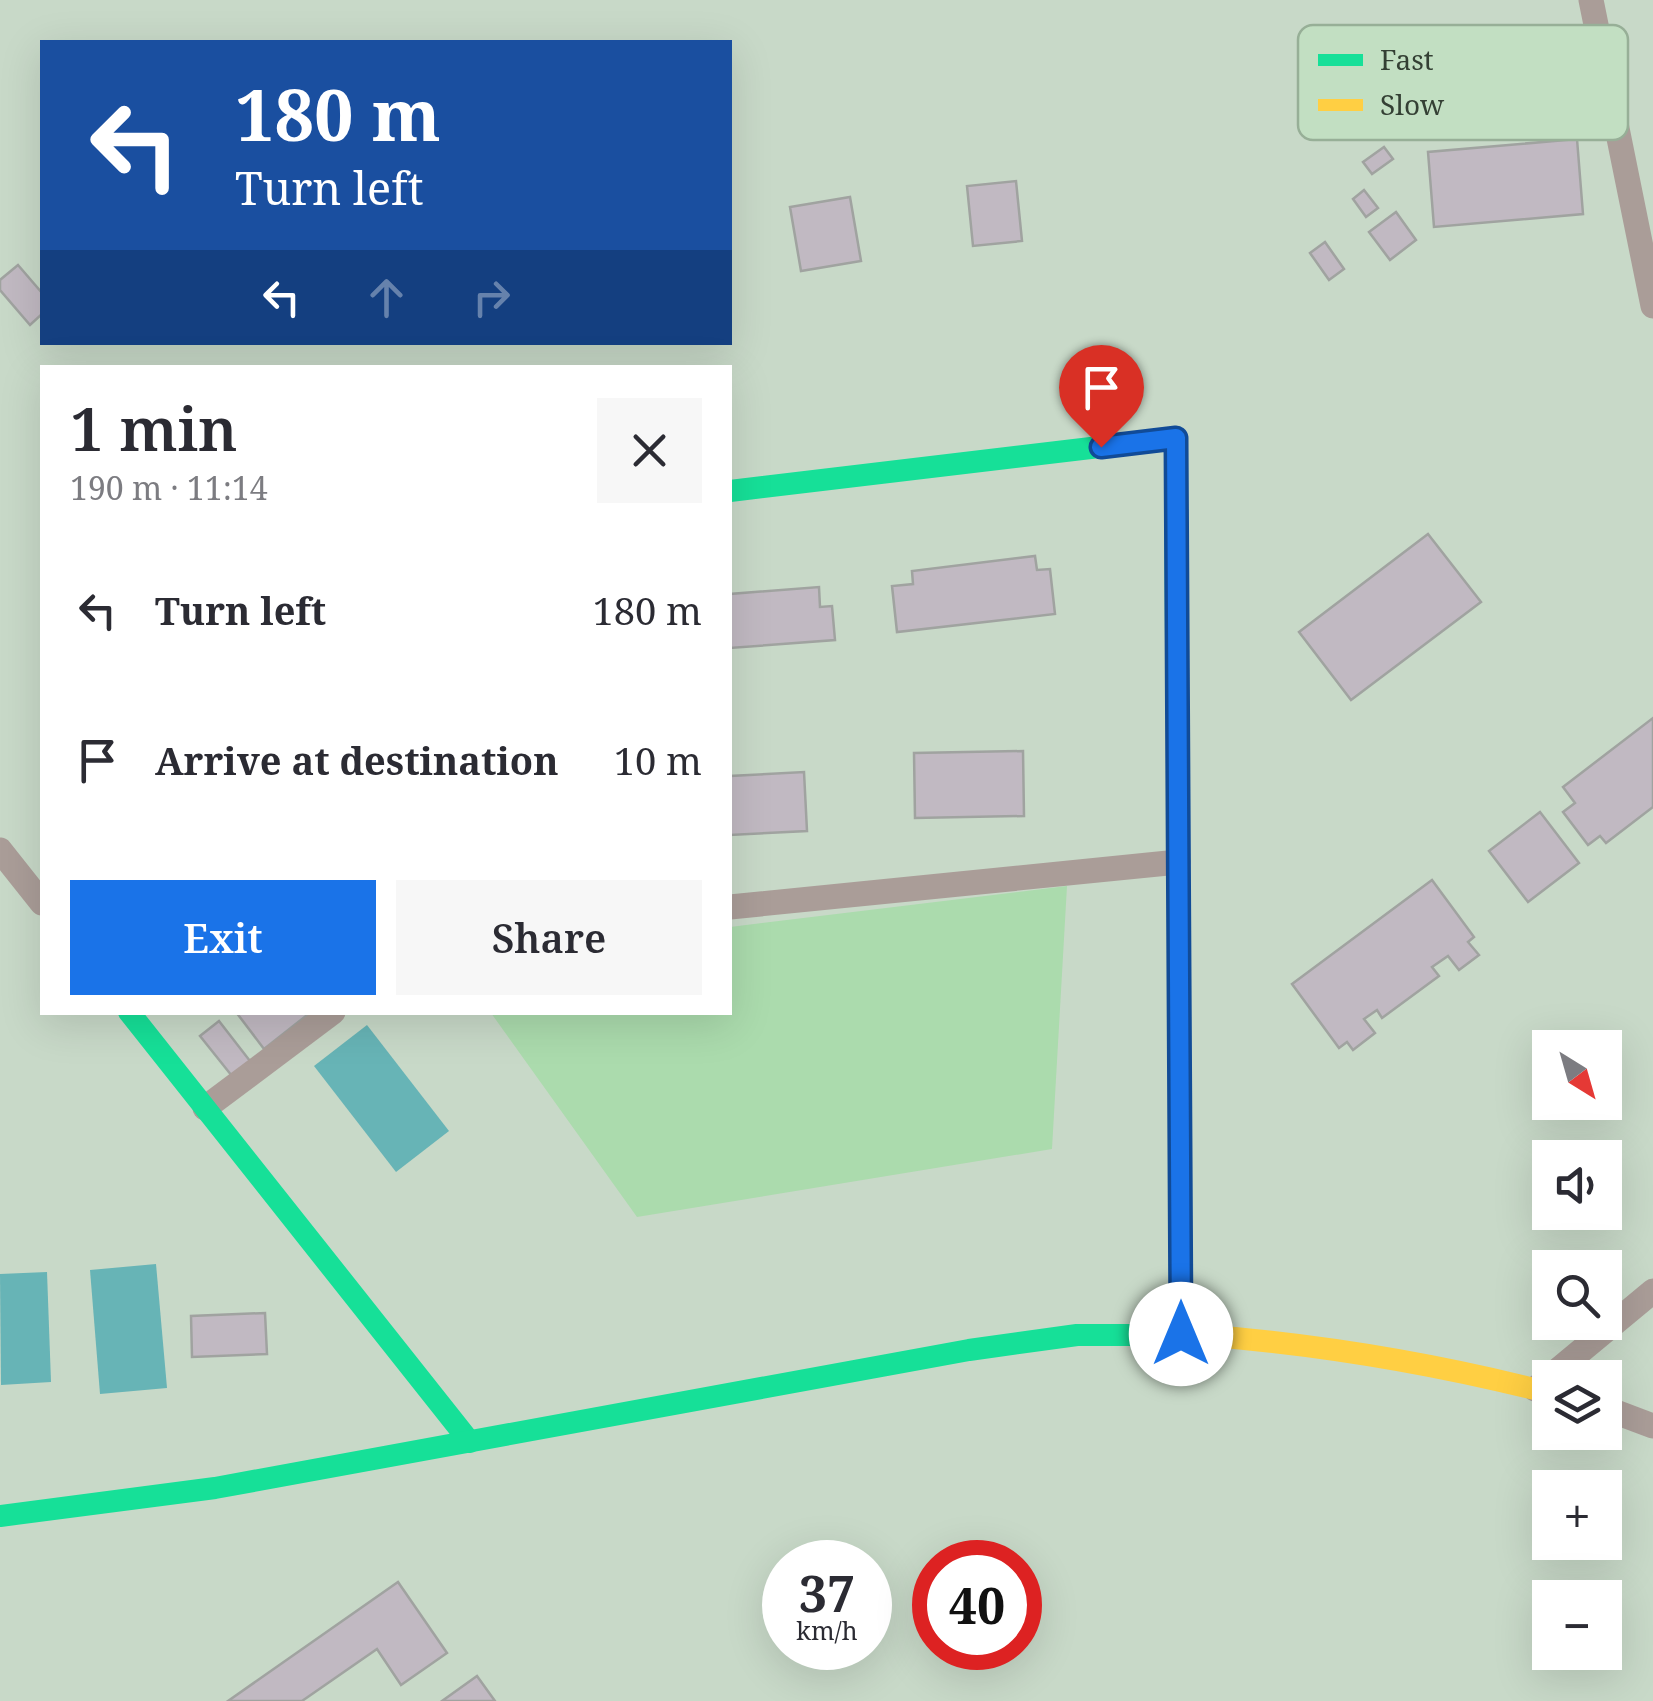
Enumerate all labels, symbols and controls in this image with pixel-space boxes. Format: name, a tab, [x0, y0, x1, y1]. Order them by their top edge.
legend	[1298, 25, 1628, 140]
text: Fast	[1380, 40, 1434, 78]
text: 180 m	[235, 66, 441, 162]
icon: left	[70, 80, 200, 210]
text: Slow	[1380, 85, 1445, 123]
text: Turn left	[235, 157, 424, 218]
icon: left	[254, 270, 309, 325]
icon: ahead	[359, 270, 414, 325]
icon: right	[464, 270, 519, 325]
pin	[1059, 345, 1144, 448]
icon: arrive	[1074, 360, 1129, 415]
text: 1 min	[70, 387, 238, 469]
button: close	[597, 398, 702, 503]
text: 190 m · 11:14	[70, 466, 268, 509]
icon: left	[70, 583, 125, 638]
text: Turn left	[155, 584, 326, 636]
text: 180 m	[592, 584, 702, 636]
icon: arrive	[70, 733, 125, 788]
text: Arrive at destination	[155, 734, 559, 786]
text: 10 m	[614, 734, 702, 786]
button: Exit	[70, 880, 376, 995]
button: Share	[396, 880, 702, 995]
north arrow	[1532, 1030, 1622, 1120]
map controls	[1532, 1030, 1622, 1670]
button: sound	[1532, 1140, 1622, 1230]
button: search	[1532, 1250, 1622, 1340]
position arrow	[1129, 1282, 1233, 1386]
button: layers	[1532, 1360, 1622, 1450]
button: +	[1532, 1470, 1622, 1560]
speed limit sign: 40	[912, 1540, 1042, 1670]
text: 37	[799, 1559, 855, 1627]
button: −	[1532, 1580, 1622, 1670]
text: km/h	[796, 1613, 858, 1647]

